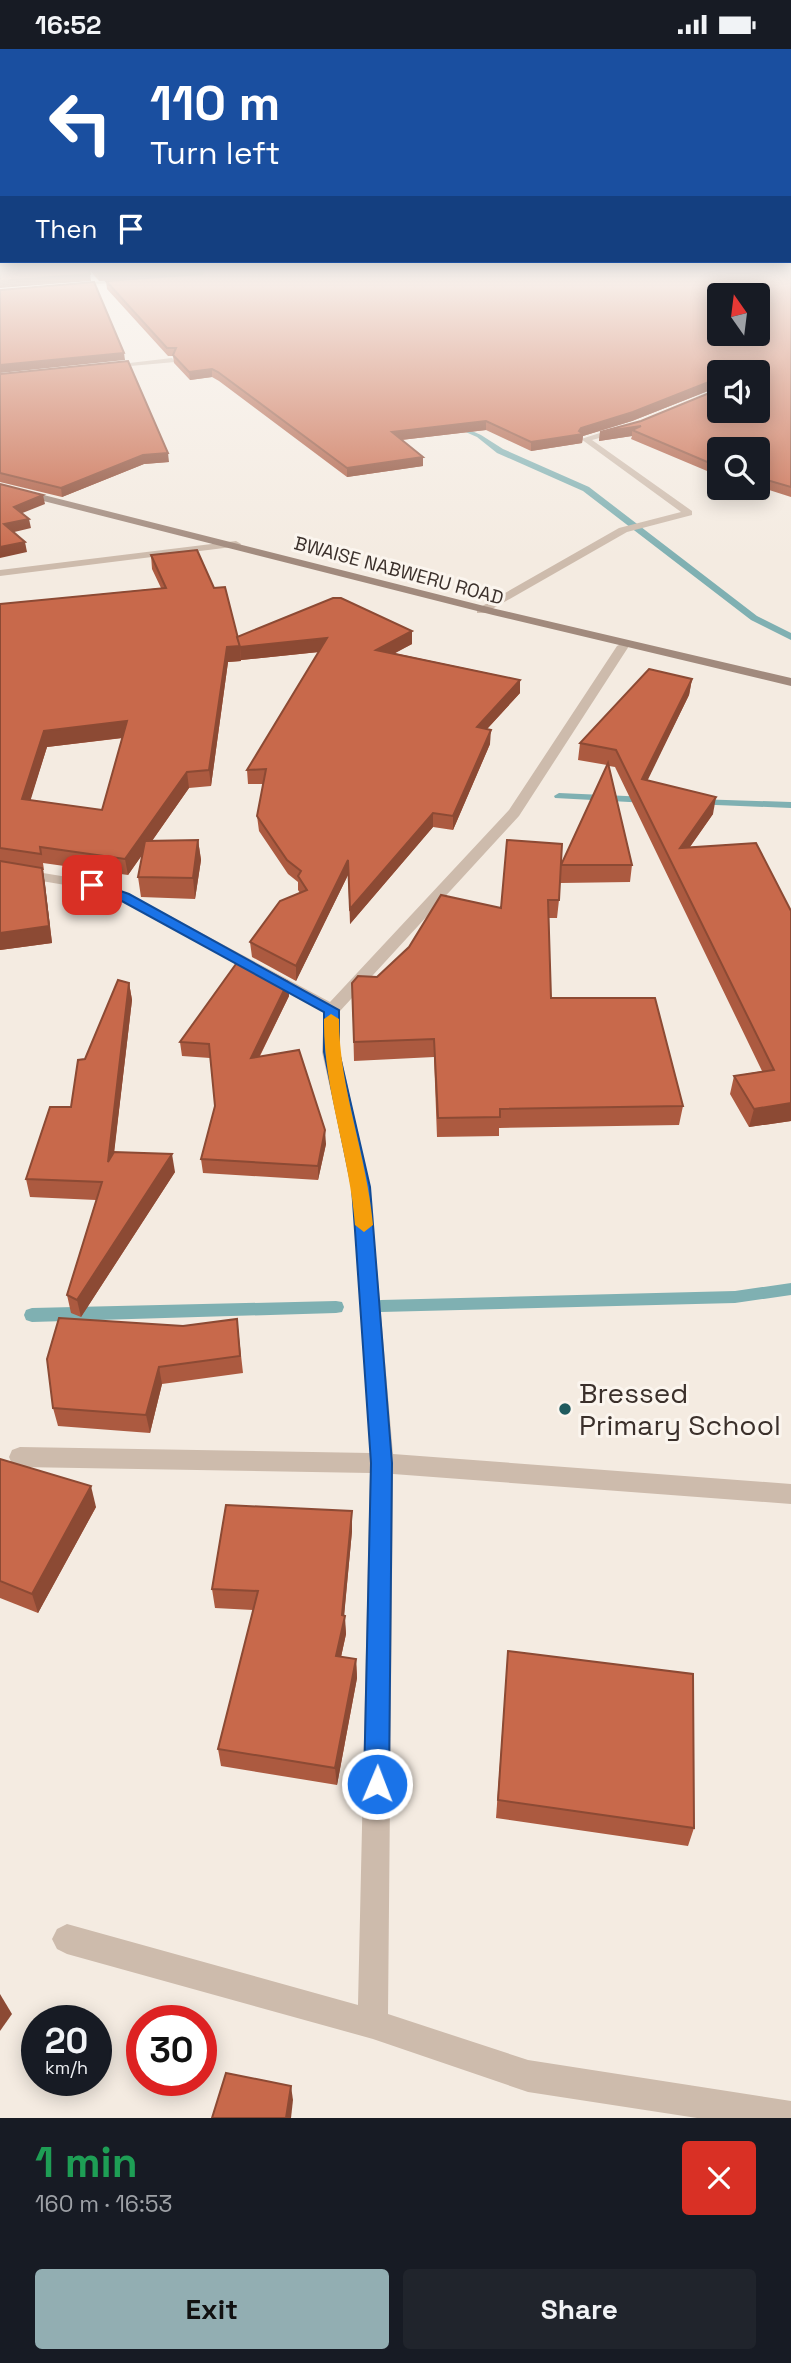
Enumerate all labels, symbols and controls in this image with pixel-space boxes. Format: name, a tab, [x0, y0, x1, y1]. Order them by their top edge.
text: 16:52	[35, 8, 101, 42]
text: 110 m	[150, 72, 280, 134]
icon: left	[35, 77, 126, 168]
text: Turn left	[150, 133, 280, 173]
icon: arrive	[112, 210, 150, 248]
text: Then	[35, 212, 98, 246]
north arrow	[707, 283, 770, 347]
map controls	[707, 283, 770, 500]
button: sound	[707, 360, 770, 423]
button: search	[707, 437, 770, 500]
street label: BWAISE NABWERU ROAD	[292, 531, 506, 610]
pin	[62, 855, 122, 915]
icon: arrive	[73, 866, 111, 904]
place label: Bressed Primary School	[579, 1375, 781, 1443]
marker: Bressed Primary School	[557, 1401, 573, 1417]
position arrow	[340, 1747, 414, 1821]
speed limit sign: 30	[126, 2005, 217, 2096]
text: 20	[45, 2019, 88, 2063]
text: km/h	[45, 2056, 88, 2079]
text: 1 min	[35, 2136, 138, 2189]
button: close	[682, 2141, 756, 2215]
text: 160 m · 16:53	[35, 2189, 172, 2219]
button: Exit	[35, 2269, 389, 2349]
button: Share	[403, 2269, 756, 2349]

